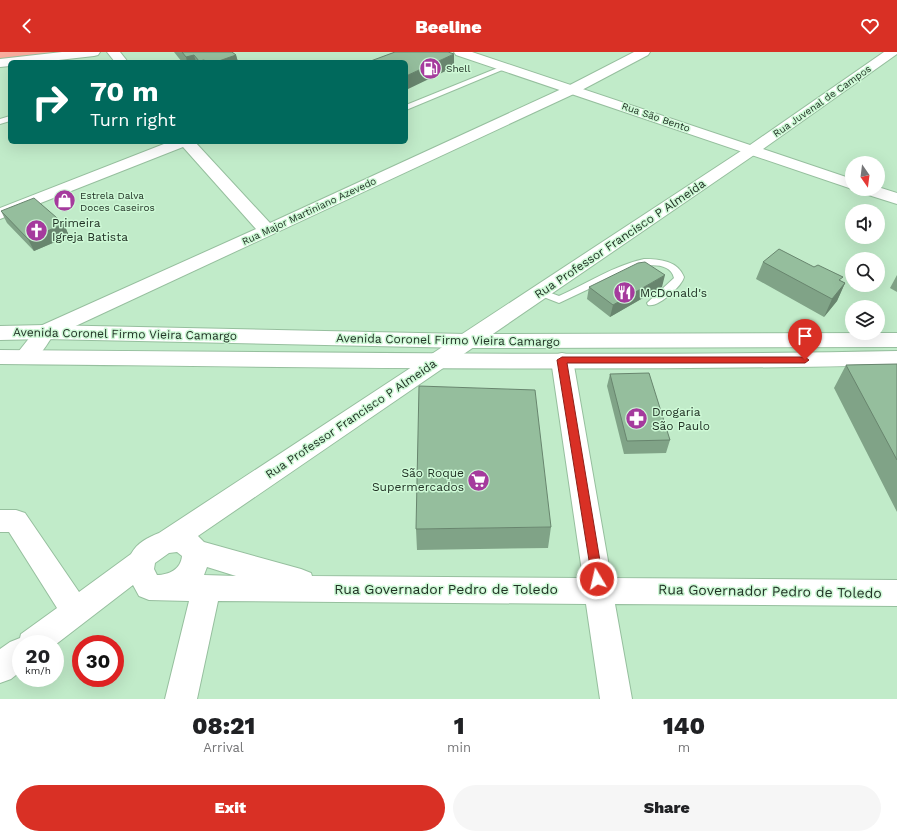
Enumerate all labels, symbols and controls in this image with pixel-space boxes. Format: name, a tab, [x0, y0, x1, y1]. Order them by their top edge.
icon: back	[16, 15, 38, 37]
icon: heart	[859, 15, 881, 37]
text: Beeline	[415, 16, 482, 37]
fuel station icon: Shell	[417, 55, 443, 81]
place label: Shell	[446, 63, 471, 74]
street label: Rua Juvenal de Campos	[771, 63, 873, 139]
text: 70 m	[90, 75, 159, 108]
icon: right	[24, 76, 76, 128]
street label: Rua São Bento	[620, 100, 692, 134]
text: Turn right	[90, 109, 176, 130]
north arrow	[845, 156, 885, 196]
map controls	[845, 156, 885, 340]
street label: Rua Major Martiniano Azevedo	[240, 175, 378, 247]
street label: Rua Professor Francisco P Almeida	[532, 176, 708, 302]
shop icon: Estrela Dalva Doces Caseiros	[52, 188, 78, 214]
place label: Estrela Dalva Doces Caseiros	[80, 190, 155, 213]
button: sound	[845, 204, 885, 244]
place label: Primeira Igreja Batista	[52, 216, 128, 244]
church icon: Primeira Igreja Batista	[24, 217, 50, 243]
button: search	[845, 252, 885, 292]
restaurant icon: McDonald's	[612, 280, 638, 306]
place label: McDonald's	[640, 286, 707, 300]
button: layers	[845, 300, 885, 340]
pin	[788, 319, 822, 360]
street label: Avenida Coronel Firmo Vieira Camargo	[13, 325, 237, 343]
icon: arrive	[794, 325, 816, 347]
street label: Avenida Coronel Firmo Vieira Camargo	[336, 331, 560, 349]
street label: Rua Professor Francisco P Almeida	[263, 356, 439, 482]
place label: Drogaria São Paulo	[652, 405, 710, 433]
pharmacy icon: Drogaria São Paulo	[623, 406, 649, 432]
place label: São Roque Supermercados	[372, 466, 464, 494]
supermarket icon: São Roque Supermercados	[466, 467, 492, 493]
position arrow	[576, 558, 618, 600]
street label: Rua Governador Pedro de Toledo	[334, 581, 558, 597]
street label: Rua Governador Pedro de Toledo	[658, 581, 882, 601]
speed limit sign: 30	[72, 635, 124, 687]
text: 20	[26, 644, 50, 668]
text: km/h	[25, 665, 51, 676]
text: 08:21	[192, 712, 255, 740]
text: 1	[454, 712, 464, 740]
text: 140	[663, 712, 705, 740]
text: Arrival	[203, 740, 244, 755]
text: min	[447, 740, 471, 755]
text: m	[678, 740, 690, 755]
button: Exit	[16, 785, 445, 831]
button: Share	[453, 785, 881, 831]

